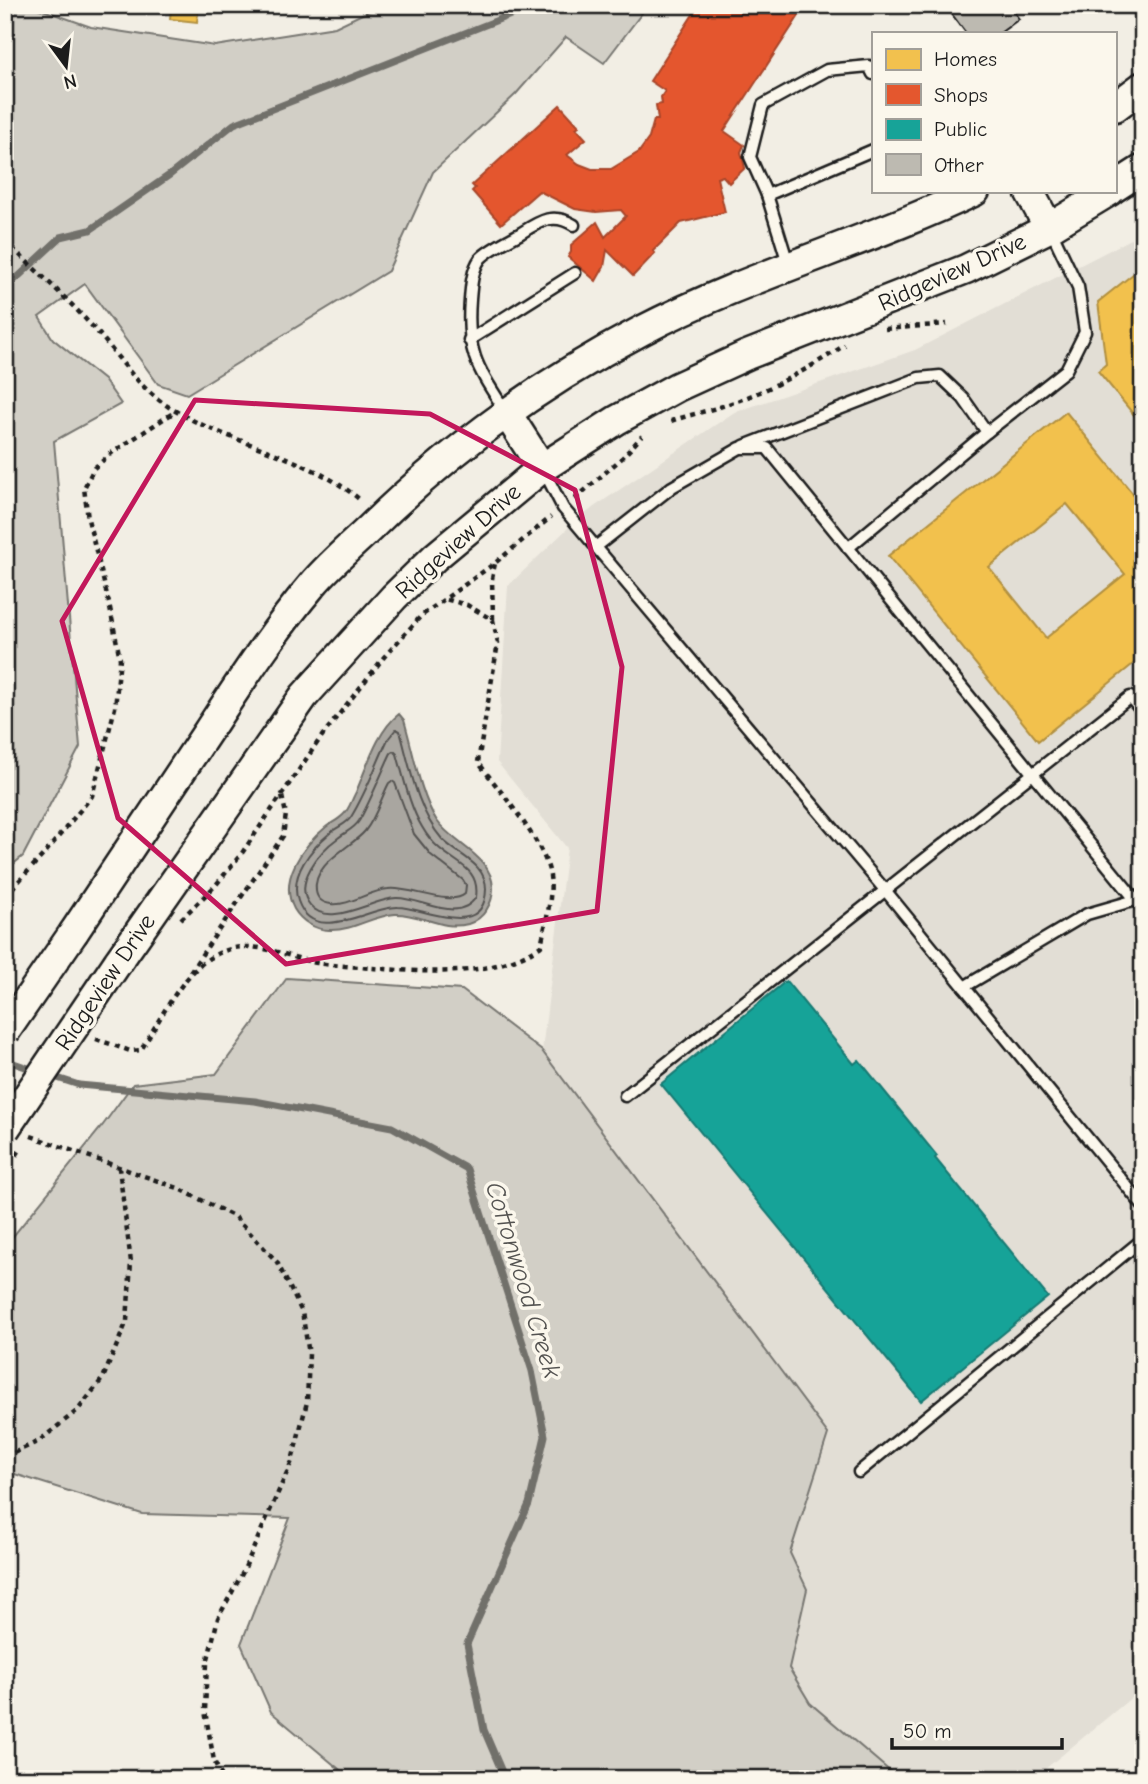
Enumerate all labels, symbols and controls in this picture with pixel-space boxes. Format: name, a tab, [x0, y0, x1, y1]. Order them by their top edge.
north arrow	[32, 32, 102, 102]
legend	[872, 32, 1116, 192]
text: Homes	[934, 47, 997, 71]
text: N	[61, 69, 79, 94]
text: Shops	[934, 83, 988, 107]
text: Public	[934, 117, 987, 141]
text: Other	[934, 153, 984, 177]
street label: Ridgeview Drive	[874, 227, 1030, 317]
street label: Ridgeview Drive	[390, 477, 526, 605]
street label: Ridgeview Drive	[49, 908, 161, 1056]
water label: Cottonwood Creek	[479, 1178, 567, 1382]
scale bar	[892, 1707, 1062, 1751]
text: 50 m	[903, 1719, 952, 1743]

